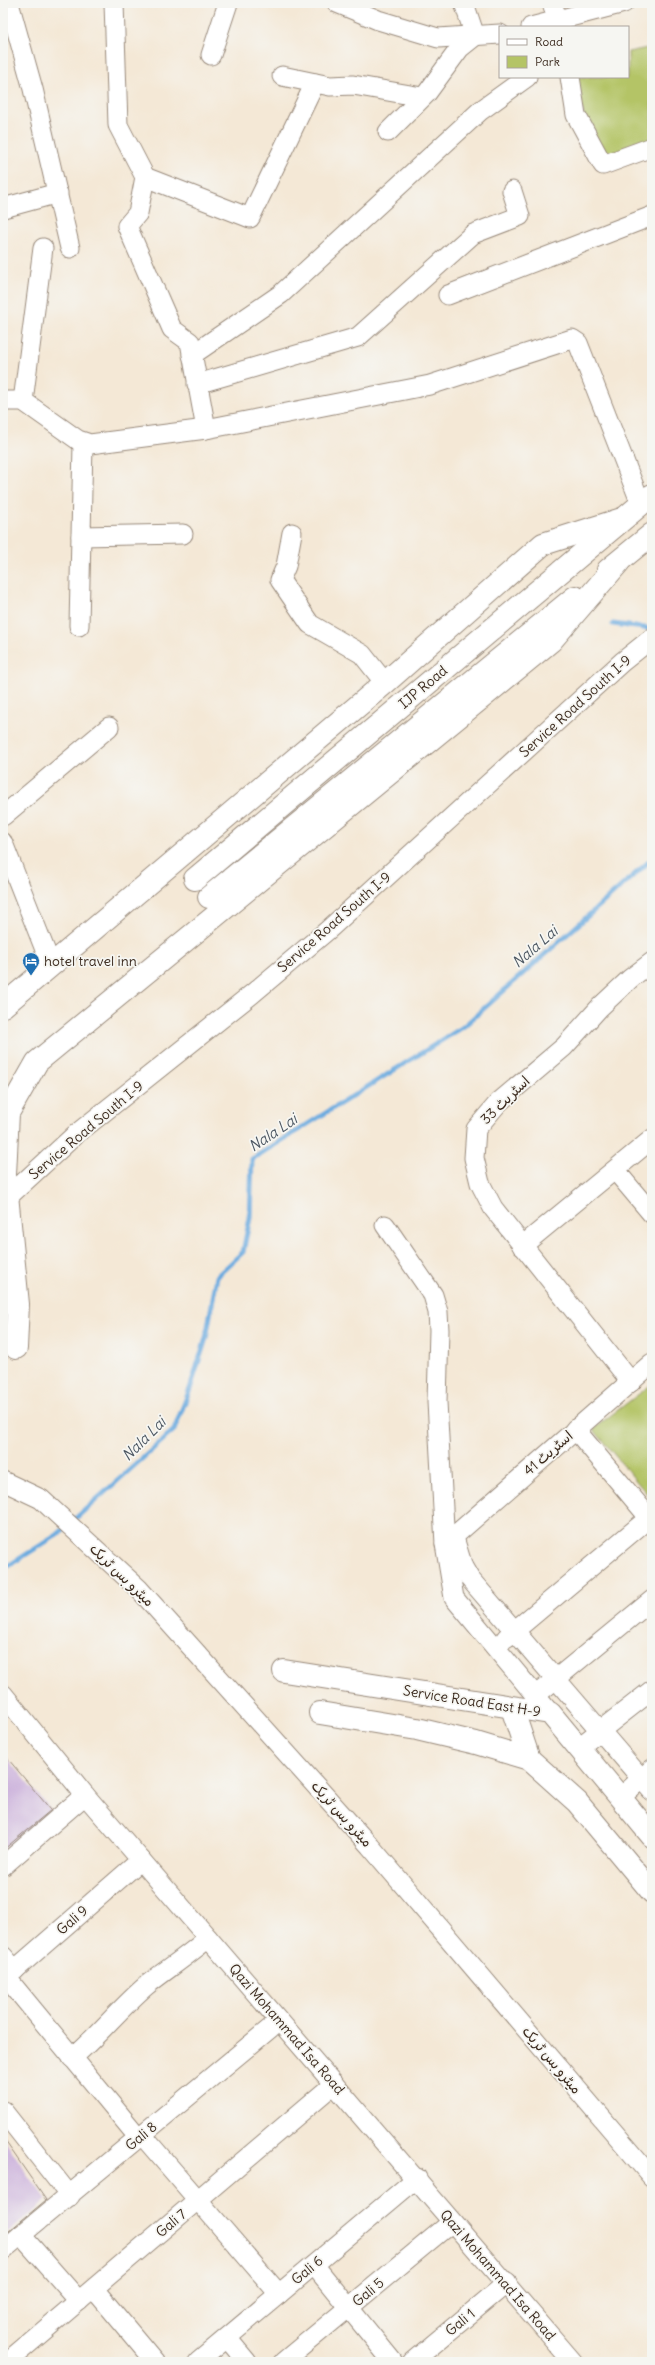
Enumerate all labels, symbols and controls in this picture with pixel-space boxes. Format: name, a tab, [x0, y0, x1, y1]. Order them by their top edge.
legend	[499, 26, 629, 78]
text: Road	[535, 34, 563, 49]
text: Park	[535, 54, 560, 69]
street label: Service Road South I-9	[515, 651, 635, 761]
street label: IJP Road	[395, 661, 451, 713]
street label: Service Road South I-9	[274, 868, 394, 976]
water label: Nala Lai	[508, 921, 563, 972]
hotel icon: hotel travel inn	[21, 951, 41, 976]
place label: hotel travel inn	[44, 952, 137, 970]
street label: اسٹریٹ 33	[476, 1072, 534, 1128]
street label: Service Road South I-9	[25, 1077, 147, 1183]
water label: Nala Lai	[245, 1109, 302, 1156]
water label: Nala Lai	[118, 1412, 171, 1465]
street label: اسٹریٹ 41	[520, 1427, 576, 1479]
street label: میٹرو بس ٹریک	[86, 1540, 158, 1610]
street label: Service Road East H-9	[402, 1681, 542, 1721]
street label: میٹرو بس ٹریک	[308, 1777, 376, 1851]
street label: Gali 9	[53, 1901, 91, 1939]
street label: Qazi Mohammad Isa Road	[225, 1960, 349, 2098]
street label: میٹرو بس ٹریک	[518, 2022, 586, 2098]
street label: Gali 8	[122, 2118, 160, 2154]
street label: Gali 7	[152, 2205, 190, 2241]
street label: Qazi Mohammad Isa Road	[436, 2206, 560, 2344]
street label: Gali 6	[288, 2252, 326, 2288]
street label: Gali 5	[349, 2274, 387, 2310]
street label: Gali 1	[441, 2304, 479, 2340]

